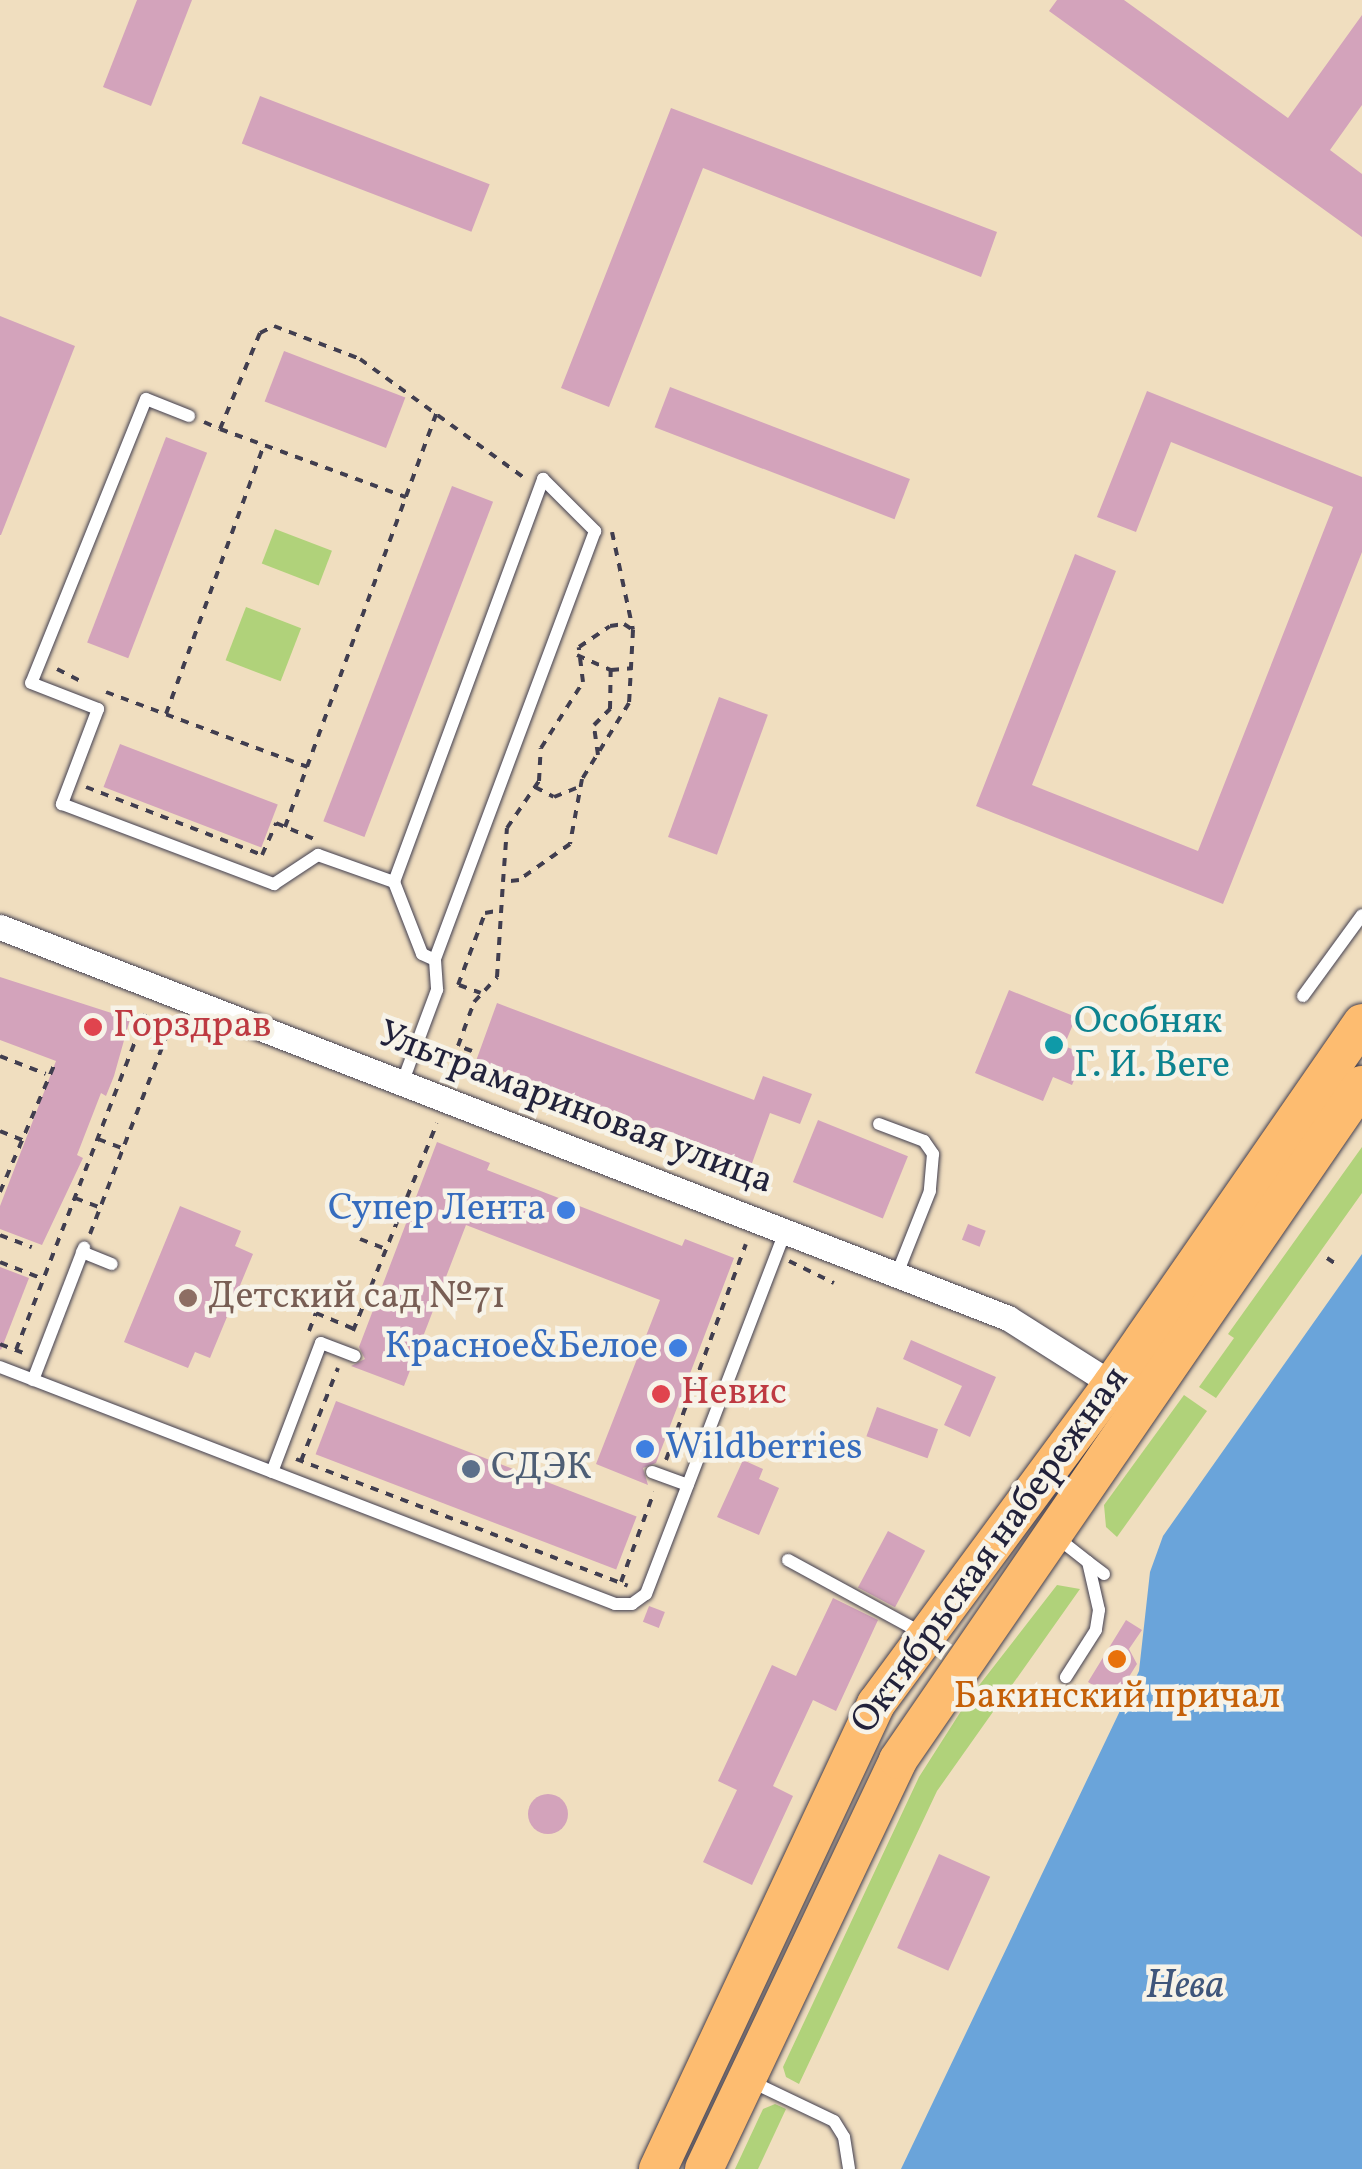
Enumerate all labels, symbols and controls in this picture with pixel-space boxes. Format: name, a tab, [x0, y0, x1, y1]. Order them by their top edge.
place label: Особняк Г. И. Веге	[1074, 1000, 1230, 1090]
place label: Горздрав	[113, 1004, 272, 1050]
street label: Ультрамариновая улица	[370, 1012, 780, 1206]
marker: Горздрав	[82, 1016, 104, 1038]
marker: Особняк Г. И. Веге	[1043, 1034, 1065, 1056]
place label: Супер Лента	[328, 1187, 546, 1233]
marker: Супер Лента	[555, 1199, 577, 1221]
place label: Детский сад №71	[208, 1275, 506, 1321]
marker: Детский сад №71	[177, 1287, 199, 1309]
place label: Красное&Белое	[385, 1325, 658, 1371]
marker: Красное&Белое	[667, 1337, 689, 1359]
street label: Октябрьская набережная	[842, 1358, 1140, 1744]
place label: Невис	[681, 1371, 787, 1417]
marker: Невис	[650, 1383, 672, 1405]
place label: Wildberries	[665, 1426, 863, 1472]
marker: Wildberries	[634, 1438, 656, 1460]
place label: СДЭК	[491, 1446, 592, 1492]
marker: СДЭК	[460, 1458, 482, 1480]
marker: Бакинский причал	[1106, 1648, 1128, 1670]
place label: Бакинский причал	[953, 1675, 1281, 1721]
water label: Нева	[1146, 1963, 1224, 2011]

